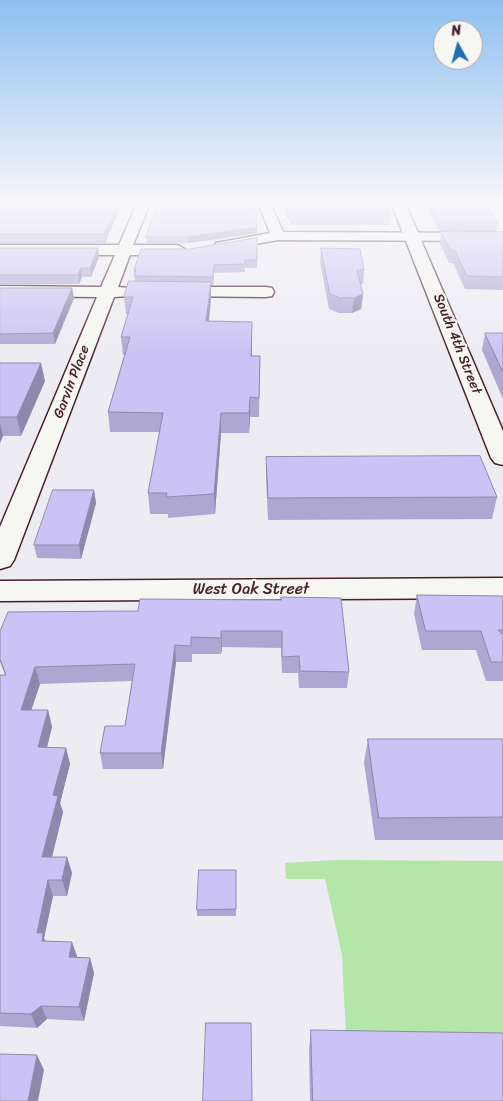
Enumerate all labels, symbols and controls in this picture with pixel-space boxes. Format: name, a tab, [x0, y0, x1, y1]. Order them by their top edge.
text: N	[450, 18, 463, 44]
north arrow	[433, 20, 483, 70]
street label: South 4th Street	[429, 291, 485, 397]
street label: Garvin Place	[50, 343, 94, 421]
street label: West Oak Street	[193, 580, 309, 600]

